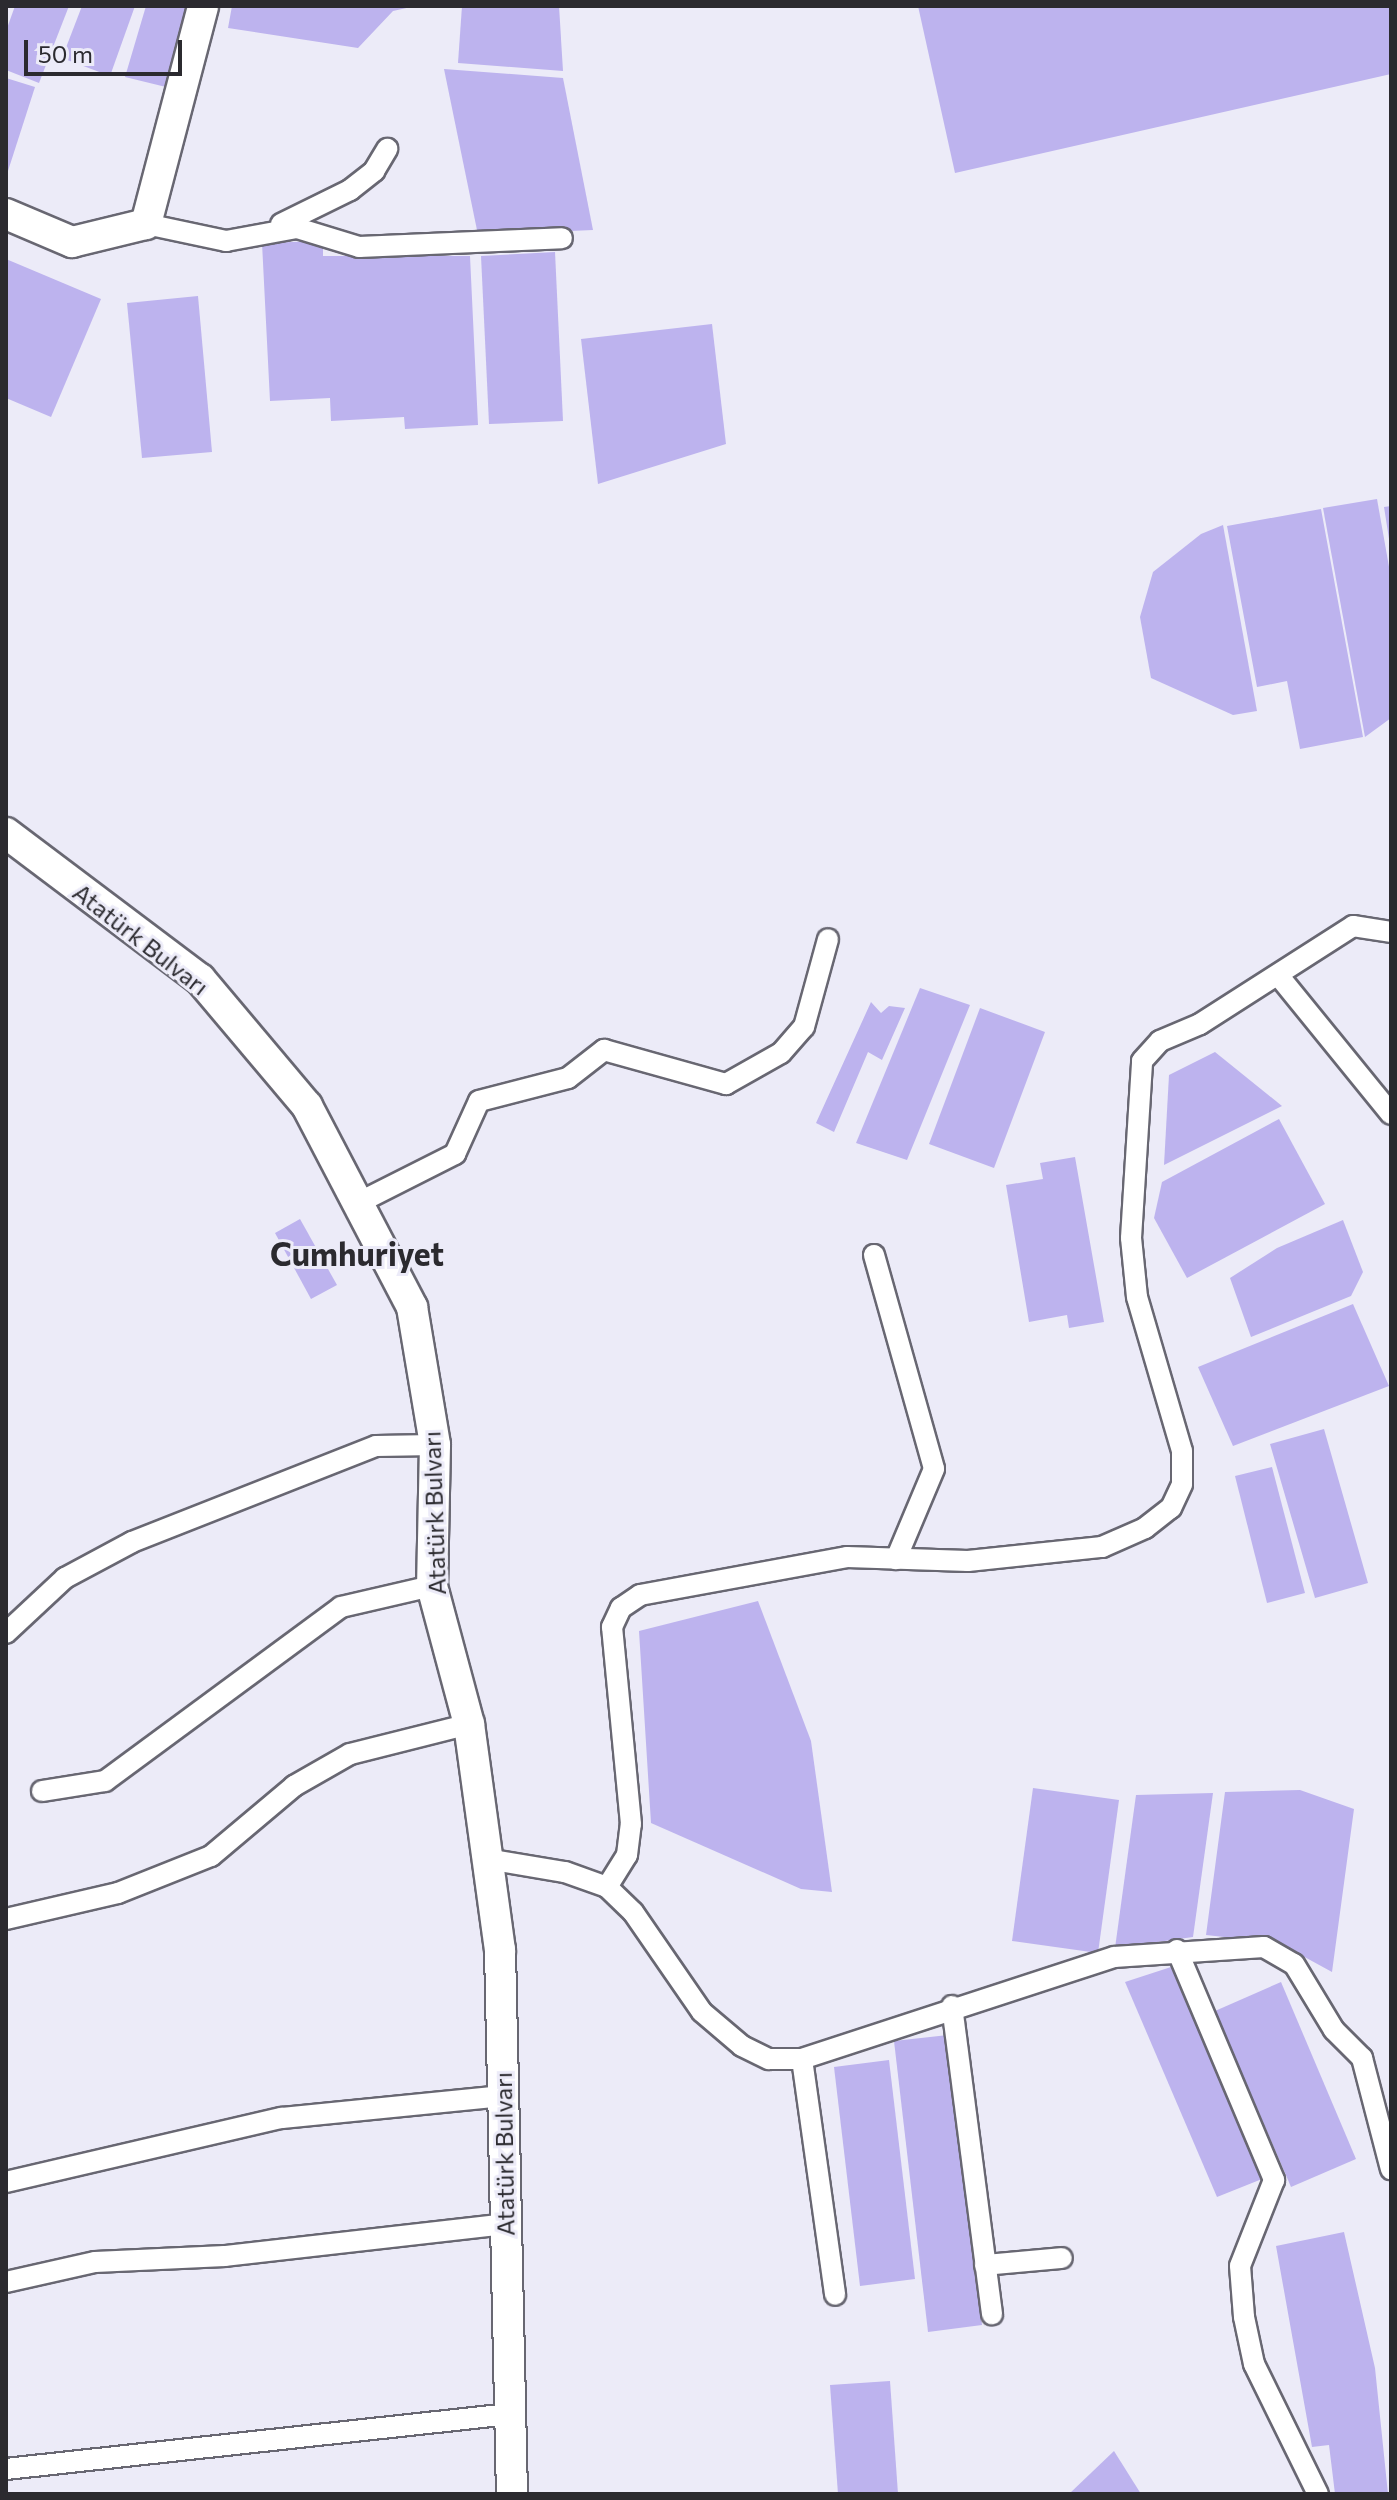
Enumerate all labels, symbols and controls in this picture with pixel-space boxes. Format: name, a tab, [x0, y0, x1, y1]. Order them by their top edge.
scale bar	[28, 24, 186, 74]
text: 50 m	[38, 39, 93, 68]
street label: Atatürk Bulvarı	[68, 877, 214, 1001]
district label: Cumhuriyet	[270, 1234, 444, 1272]
street label: Atatürk Bulvarı	[417, 1431, 451, 1595]
street label: Atatürk Bulvarı	[488, 2072, 520, 2236]

